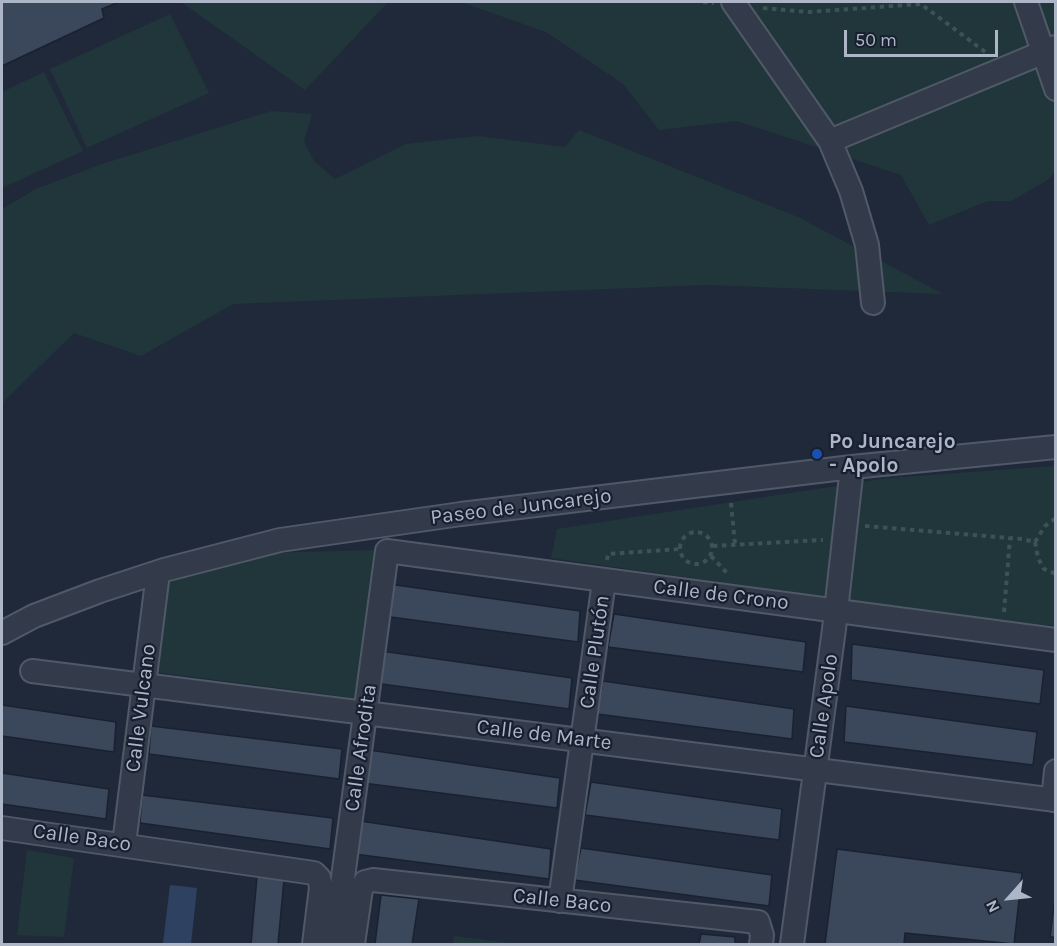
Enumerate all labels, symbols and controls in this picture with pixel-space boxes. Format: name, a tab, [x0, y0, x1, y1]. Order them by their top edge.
scale bar	[847, 18, 1002, 56]
text: 50 m	[855, 29, 897, 51]
place label: Pº Juncarejo - Apolo	[829, 429, 956, 479]
marker: Pº Juncarejo - Apolo	[810, 447, 824, 461]
street label: Paseo de Juncarejo	[429, 483, 613, 531]
street label: Calle de Crono	[652, 574, 790, 616]
street label: Calle Plutón	[575, 594, 615, 710]
street label: Calle Vulcano	[121, 642, 161, 774]
street label: Calle Apolo	[804, 652, 844, 760]
street label: Calle Afrodita	[340, 683, 382, 813]
street label: Calle de Marte	[475, 714, 613, 756]
street label: Calle Baco	[31, 819, 133, 857]
north arrow	[979, 868, 1039, 928]
street label: Calle Baco	[512, 883, 612, 919]
text: N	[981, 897, 1004, 916]

